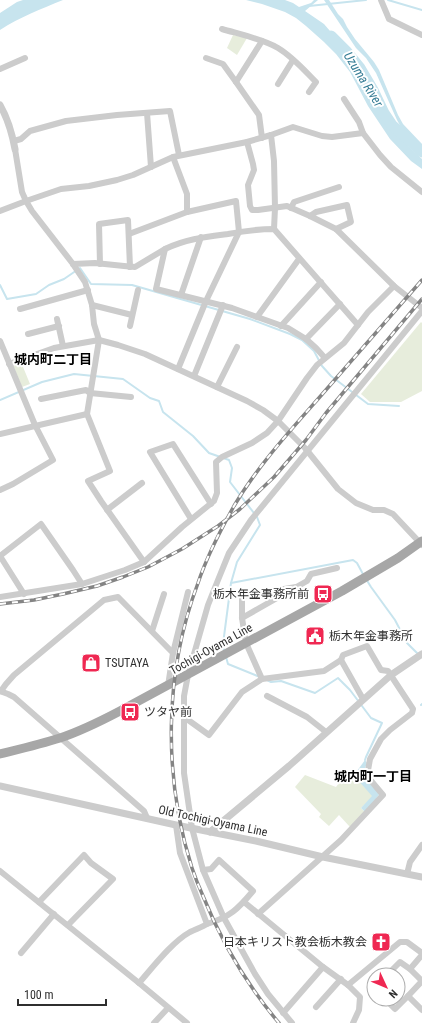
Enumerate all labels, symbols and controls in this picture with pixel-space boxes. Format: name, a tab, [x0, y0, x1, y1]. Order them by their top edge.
water label: Uzuma River	[341, 49, 387, 110]
district label: 城内町二丁目	[14, 352, 92, 367]
bus stop icon: 栃木年金事務所前	[312, 583, 334, 605]
place label: 栃木年金事務所前	[213, 587, 309, 601]
street label: Tochigi-Oyama Line	[167, 620, 255, 678]
public building icon: 栃木年金事務所	[304, 625, 326, 647]
place label: 栃木年金事務所	[329, 629, 413, 643]
shop icon: TSUTAYA	[80, 652, 102, 674]
place label: TSUTAYA	[105, 656, 149, 670]
bus stop icon: ツタヤ前	[119, 701, 141, 723]
place label: ツタヤ前	[144, 705, 192, 719]
district label: 城内町一丁目	[334, 769, 412, 784]
street label: Old Tochigi-Oyama Line	[157, 803, 269, 839]
church icon: 日本キリスト教会栃木教会	[370, 931, 392, 953]
place label: 日本キリスト教会栃木教会	[223, 935, 367, 949]
north arrow	[366, 967, 406, 1007]
scale bar	[18, 981, 106, 1007]
text: N	[386, 987, 400, 1001]
text: 100 m	[24, 988, 54, 1002]

